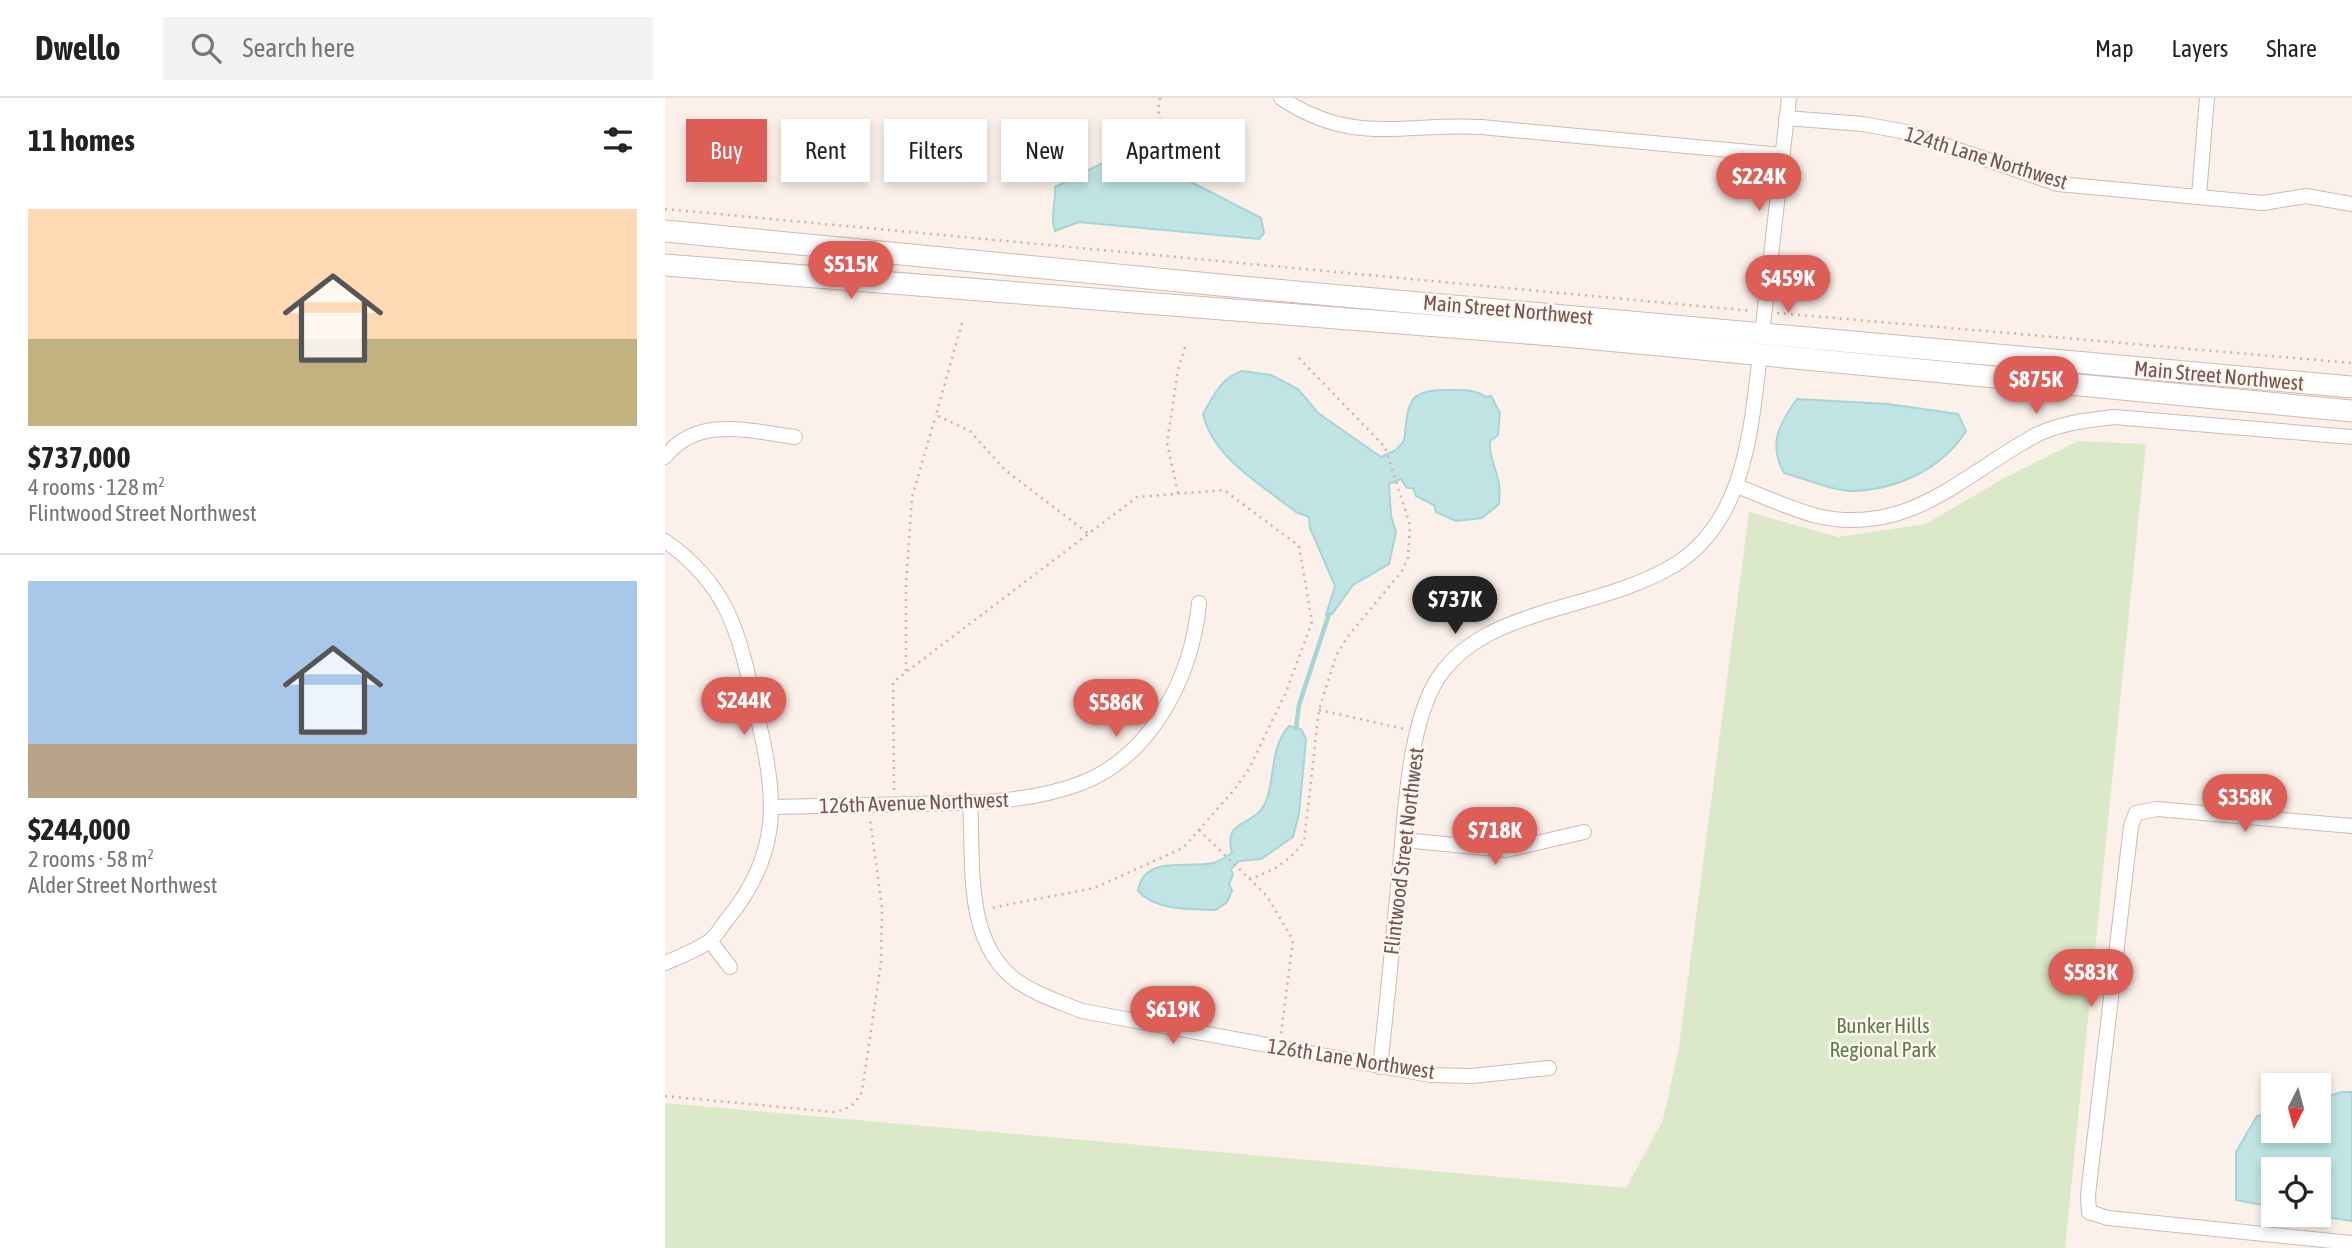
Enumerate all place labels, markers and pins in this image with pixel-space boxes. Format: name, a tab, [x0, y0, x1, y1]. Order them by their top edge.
pin: $224K	[1710, 153, 1808, 213]
pin: $515K	[802, 242, 900, 301]
pin: $459K	[1739, 256, 1837, 315]
pin: $875K	[1987, 356, 2085, 416]
pin: $737K	[1406, 576, 1504, 636]
pin: $244K	[695, 678, 793, 737]
pin: $586K	[1067, 680, 1165, 739]
pin: $358K	[2196, 774, 2294, 834]
pin: $718K	[1446, 808, 1544, 867]
pin: $583K	[2042, 950, 2140, 1009]
pin: $619K	[1124, 986, 1222, 1046]

